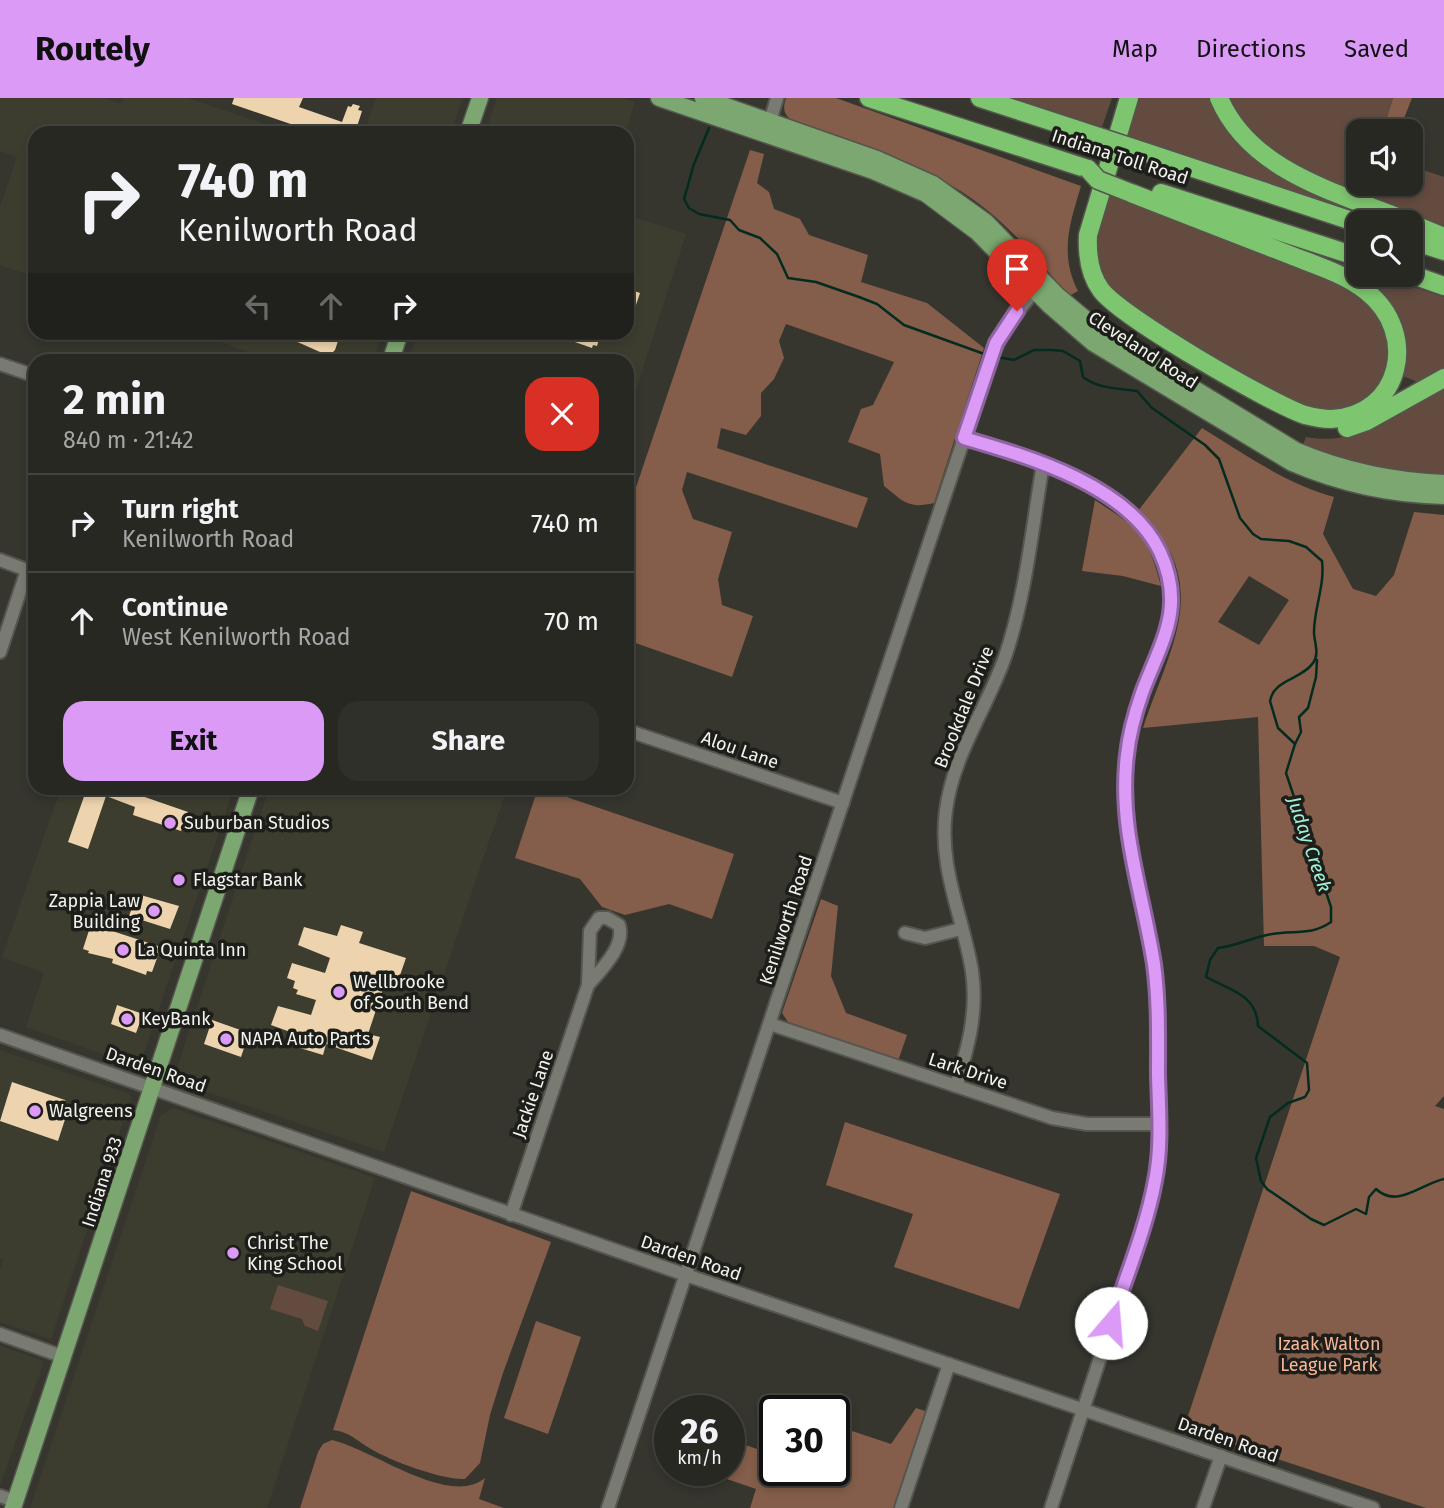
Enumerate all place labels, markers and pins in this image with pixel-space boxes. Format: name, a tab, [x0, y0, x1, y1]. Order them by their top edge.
pin	[987, 239, 1047, 311]
place label: Suburban Studios	[184, 812, 330, 834]
marker: Suburban Studios	[162, 815, 178, 831]
place label: Flagstar Bank	[193, 869, 303, 891]
marker: Flagstar Bank	[171, 872, 187, 888]
place label: Zappia Law Building	[49, 890, 141, 933]
marker: Zappia Law Building	[146, 903, 162, 919]
place label: La Quinta Inn	[137, 939, 246, 961]
marker: La Quinta Inn	[115, 942, 131, 958]
place label: Wellbrooke of South Bend	[353, 971, 469, 1014]
marker: Wellbrooke of South Bend	[331, 984, 347, 1000]
place label: KeyBank	[141, 1008, 211, 1030]
marker: KeyBank	[119, 1011, 135, 1027]
place label: NAPA Auto Parts	[240, 1028, 370, 1050]
marker: NAPA Auto Parts	[218, 1031, 234, 1047]
place label: Walgreens	[49, 1100, 133, 1122]
marker: Walgreens	[27, 1103, 43, 1119]
place label: Christ The King School	[247, 1232, 343, 1275]
marker: Christ The King School	[225, 1245, 241, 1261]

